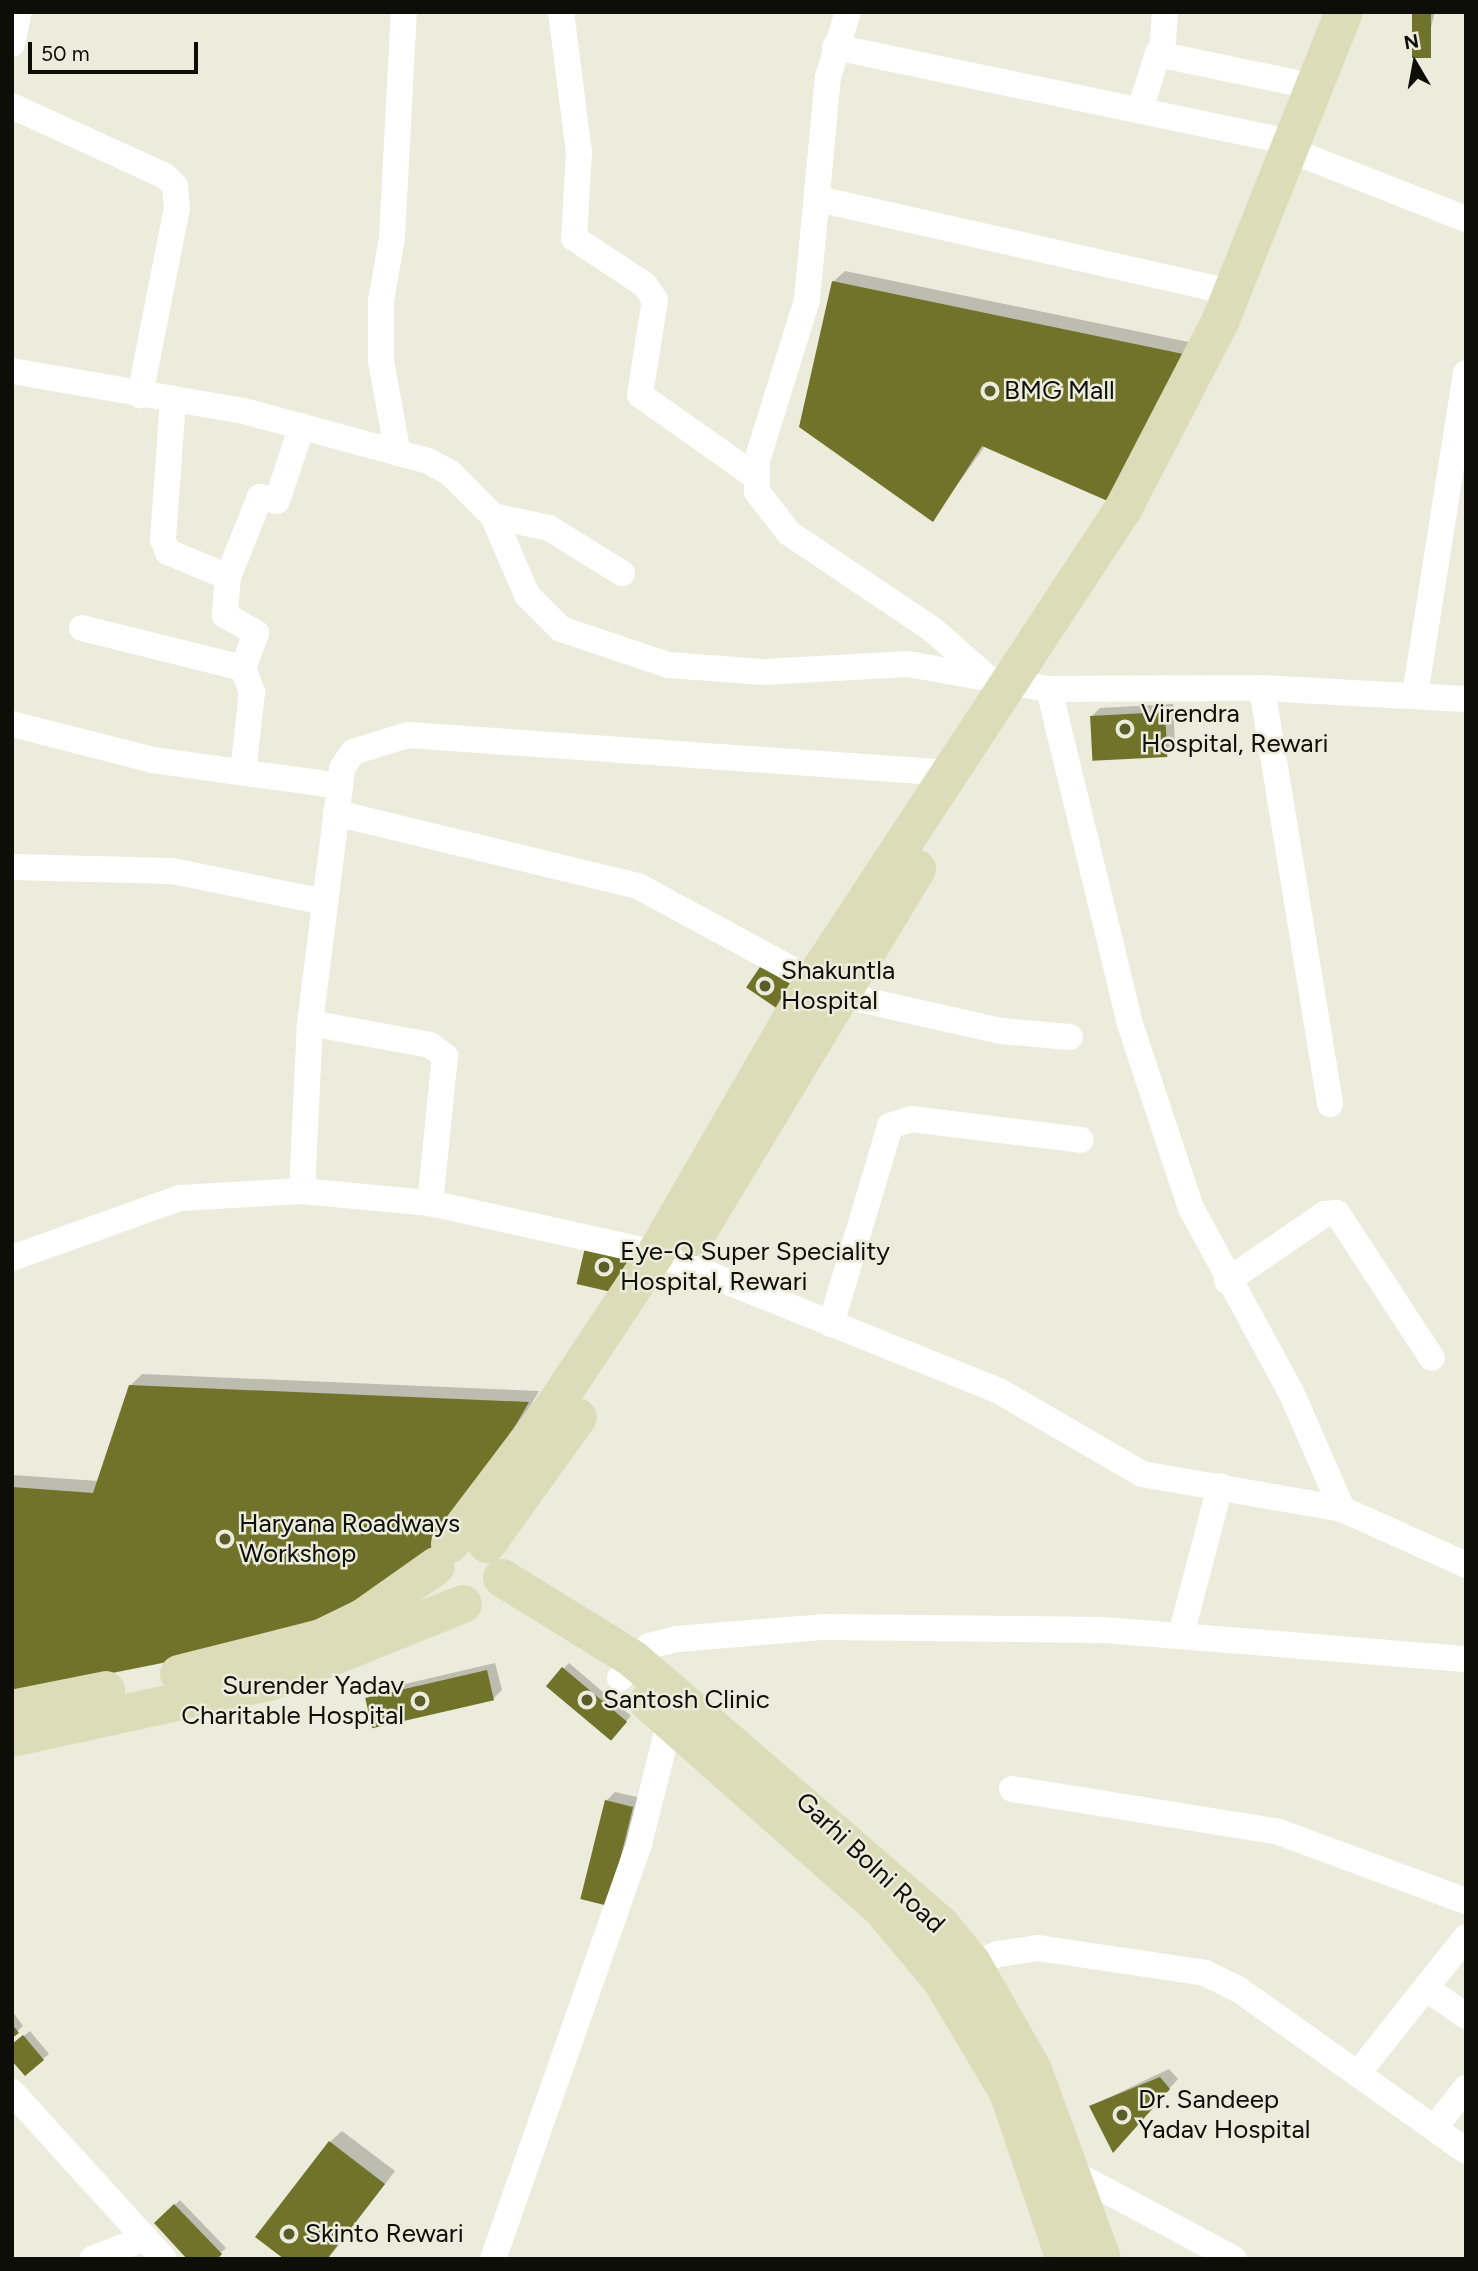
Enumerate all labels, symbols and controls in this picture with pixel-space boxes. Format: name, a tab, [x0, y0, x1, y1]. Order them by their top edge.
scale bar	[32, 28, 201, 72]
north arrow	[1380, 28, 1450, 98]
text: N	[1402, 29, 1420, 54]
text: 50 m	[41, 41, 90, 66]
place label: BMG Mall	[1004, 375, 1115, 407]
marker: BMG Mall	[982, 383, 998, 399]
place label: Virendra Hospital, Rewari	[1141, 698, 1328, 760]
marker: Virendra Hospital, Rewari	[1115, 719, 1135, 739]
place label: Shakuntla Hospital	[781, 955, 895, 1016]
marker: Shakuntla Hospital	[755, 976, 775, 996]
place label: Eye-Q Super Speciality Hospital, Rewari	[620, 1236, 890, 1298]
marker: Eye-Q Super Speciality Hospital, Rewari	[594, 1257, 614, 1277]
place label: Haryana Roadways Workshop	[239, 1508, 460, 1570]
marker: Haryana Roadways Workshop	[217, 1531, 233, 1547]
place label: Surender Yadav Charitable Hospital	[181, 1670, 404, 1732]
place label: Santosh Clinic	[603, 1684, 770, 1716]
marker: Santosh Clinic	[577, 1690, 597, 1710]
marker: Surender Yadav Charitable Hospital	[410, 1691, 430, 1711]
street label: Garhi Bolni Road	[789, 1786, 951, 1940]
place label: Dr. Sandeep Yadav Hospital	[1138, 2084, 1311, 2146]
marker: Dr. Sandeep Yadav Hospital	[1112, 2105, 1132, 2125]
place label: Skinto Rewari	[305, 2218, 464, 2250]
marker: Skinto Rewari	[279, 2224, 299, 2244]

